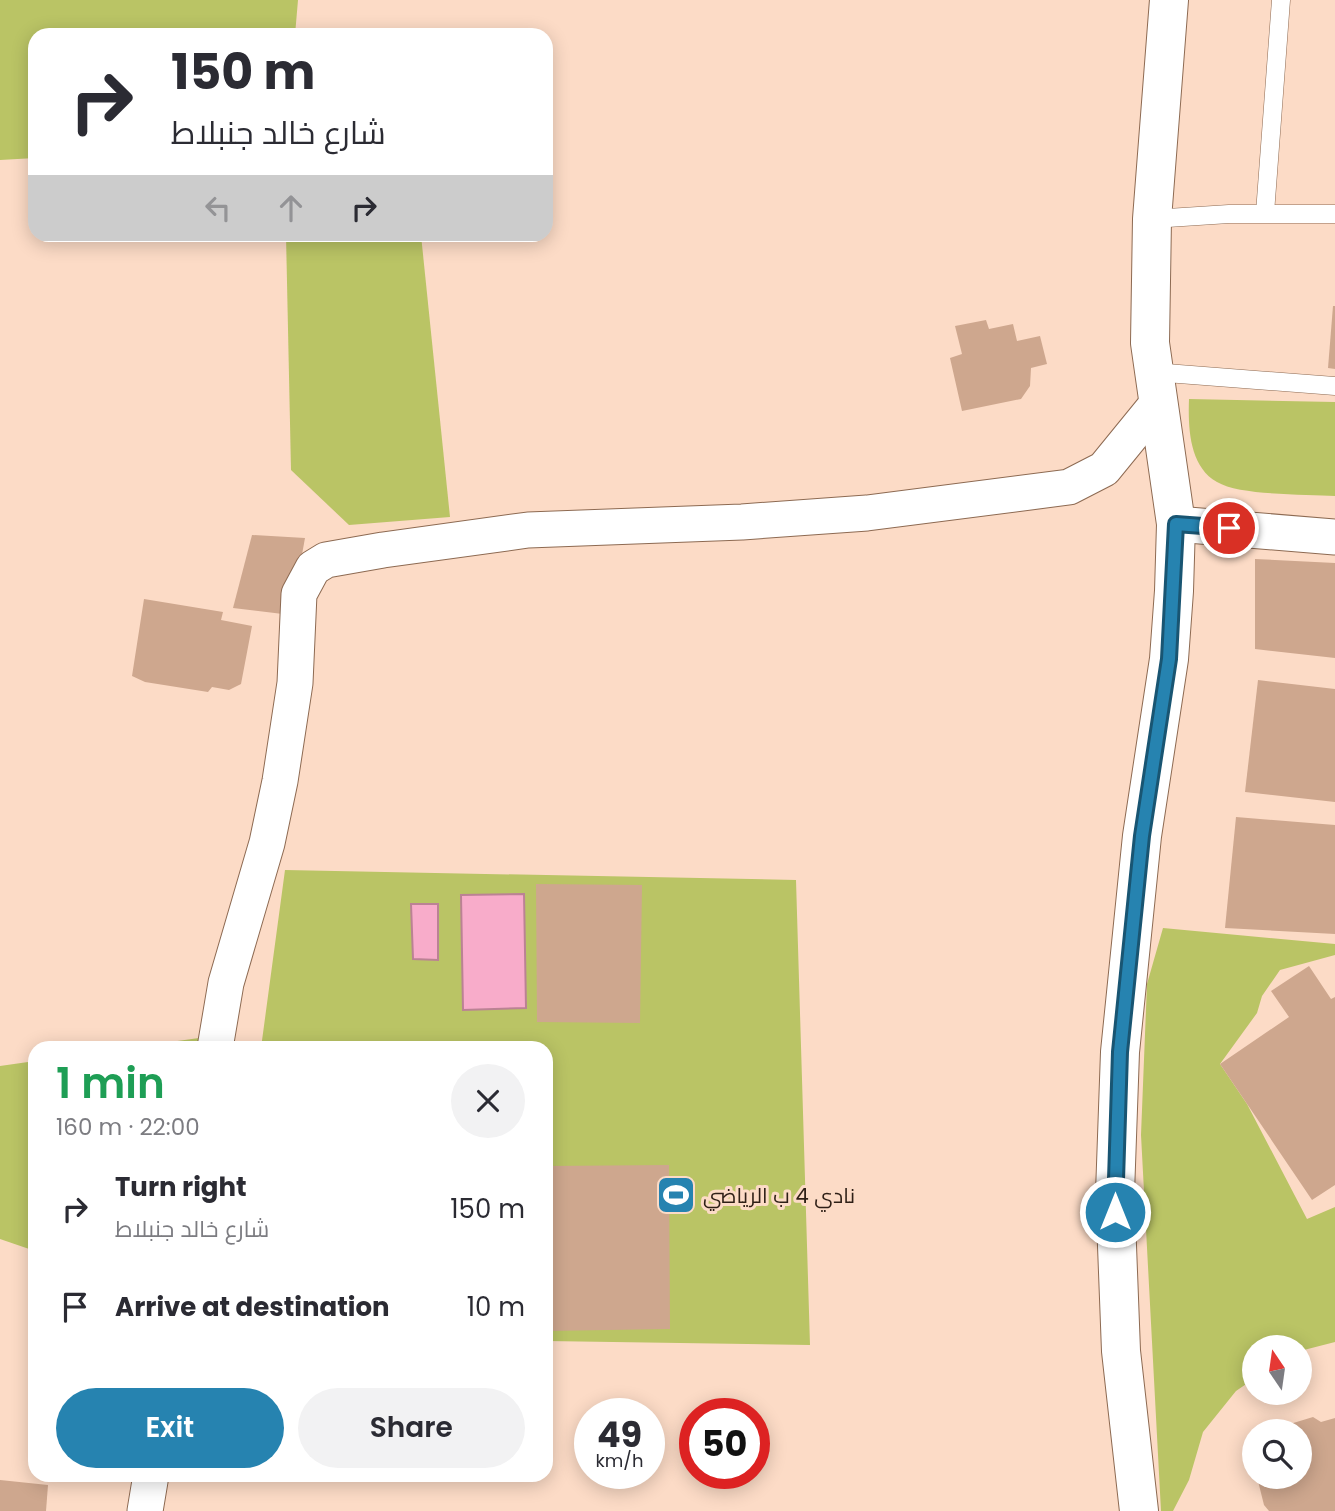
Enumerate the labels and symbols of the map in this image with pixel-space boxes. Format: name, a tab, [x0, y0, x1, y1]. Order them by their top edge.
pin	[1199, 498, 1259, 558]
sports icon: نادي 4 ب الرياضي	[655, 1174, 697, 1216]
position arrow	[1078, 1175, 1152, 1249]
place label: نادي 4 ب الرياضي	[703, 1181, 855, 1212]
north arrow	[1242, 1335, 1312, 1405]
speed limit sign: 50	[679, 1398, 770, 1489]

